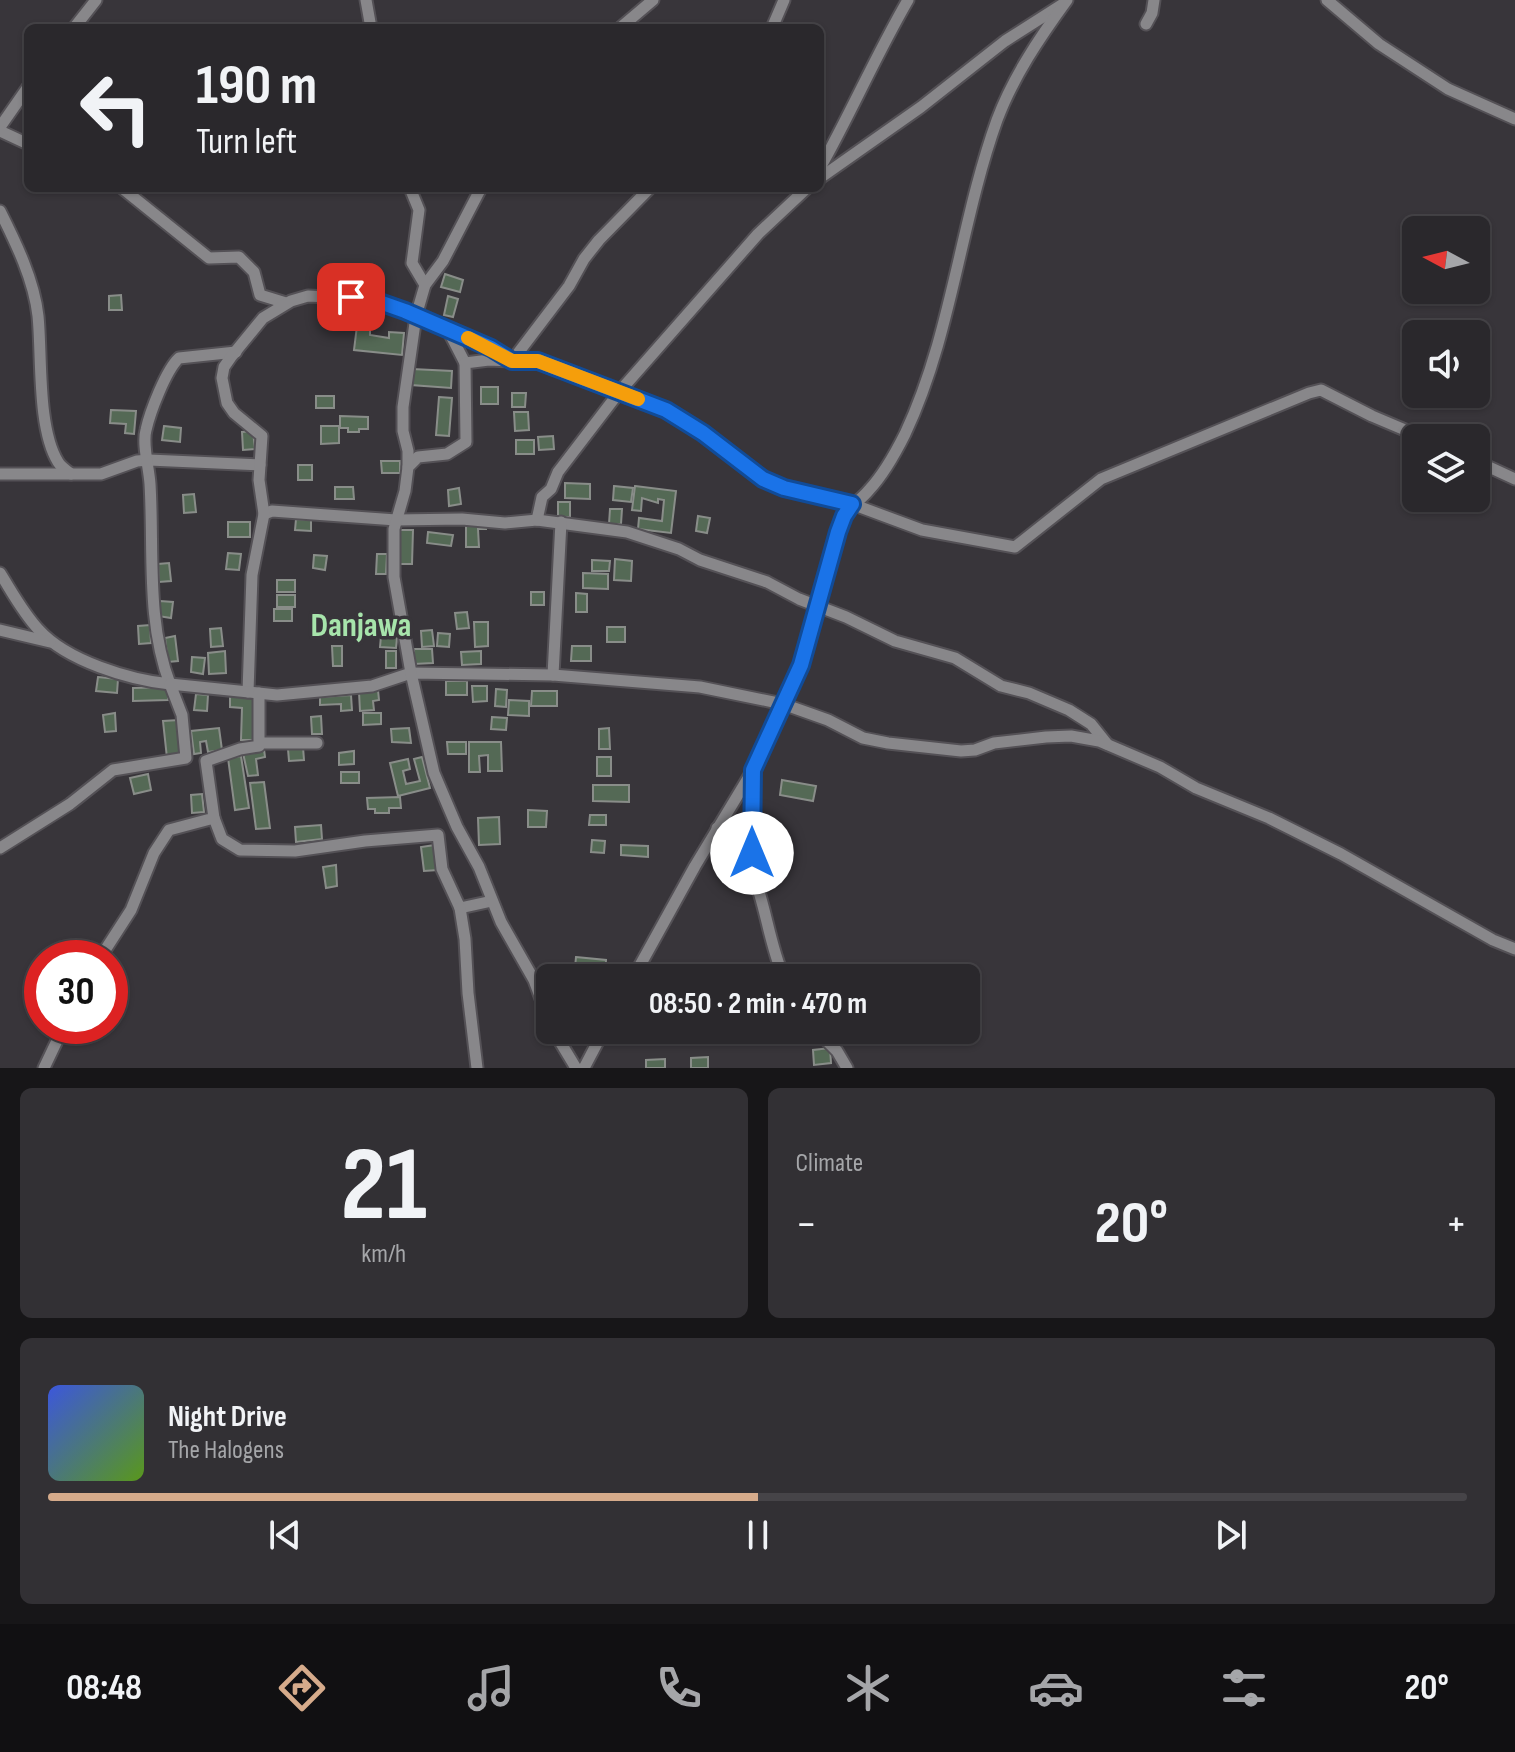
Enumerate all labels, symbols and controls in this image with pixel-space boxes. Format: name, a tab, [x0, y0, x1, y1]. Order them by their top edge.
text: 190 m	[196, 53, 317, 120]
icon: left	[64, 56, 168, 160]
text: Turn left	[196, 121, 297, 164]
north arrow	[1402, 216, 1490, 304]
map controls	[1402, 216, 1490, 512]
pin	[317, 263, 385, 331]
icon: arrive	[329, 275, 373, 319]
button: sound	[1402, 320, 1490, 408]
button: layers	[1402, 424, 1490, 512]
district label: Danjawa	[310, 605, 412, 646]
position arrow	[710, 811, 794, 895]
speed limit sign: 30	[24, 940, 128, 1044]
text: 08:50 · 2 min · 470 m	[649, 986, 867, 1022]
text: 21	[341, 1124, 427, 1249]
text: Climate	[796, 1148, 863, 1179]
text: 20°	[1094, 1188, 1168, 1260]
text: −	[796, 1198, 817, 1251]
text: +	[1445, 1198, 1467, 1251]
text: km/h	[361, 1239, 406, 1270]
text: Night Drive	[168, 1399, 287, 1435]
text: The Halogens	[168, 1435, 284, 1466]
icon: previous	[263, 1513, 307, 1557]
icon: pause	[736, 1513, 780, 1557]
icon: next	[1209, 1513, 1253, 1557]
icon: directions	[274, 1660, 330, 1716]
icon: music	[463, 1660, 519, 1716]
icon: phone	[651, 1660, 707, 1716]
icon: climate	[840, 1660, 896, 1716]
icon: car	[1028, 1660, 1084, 1716]
icon: filters	[1216, 1660, 1272, 1716]
text: 08:48	[66, 1667, 142, 1710]
text: 20°	[1405, 1667, 1449, 1710]

